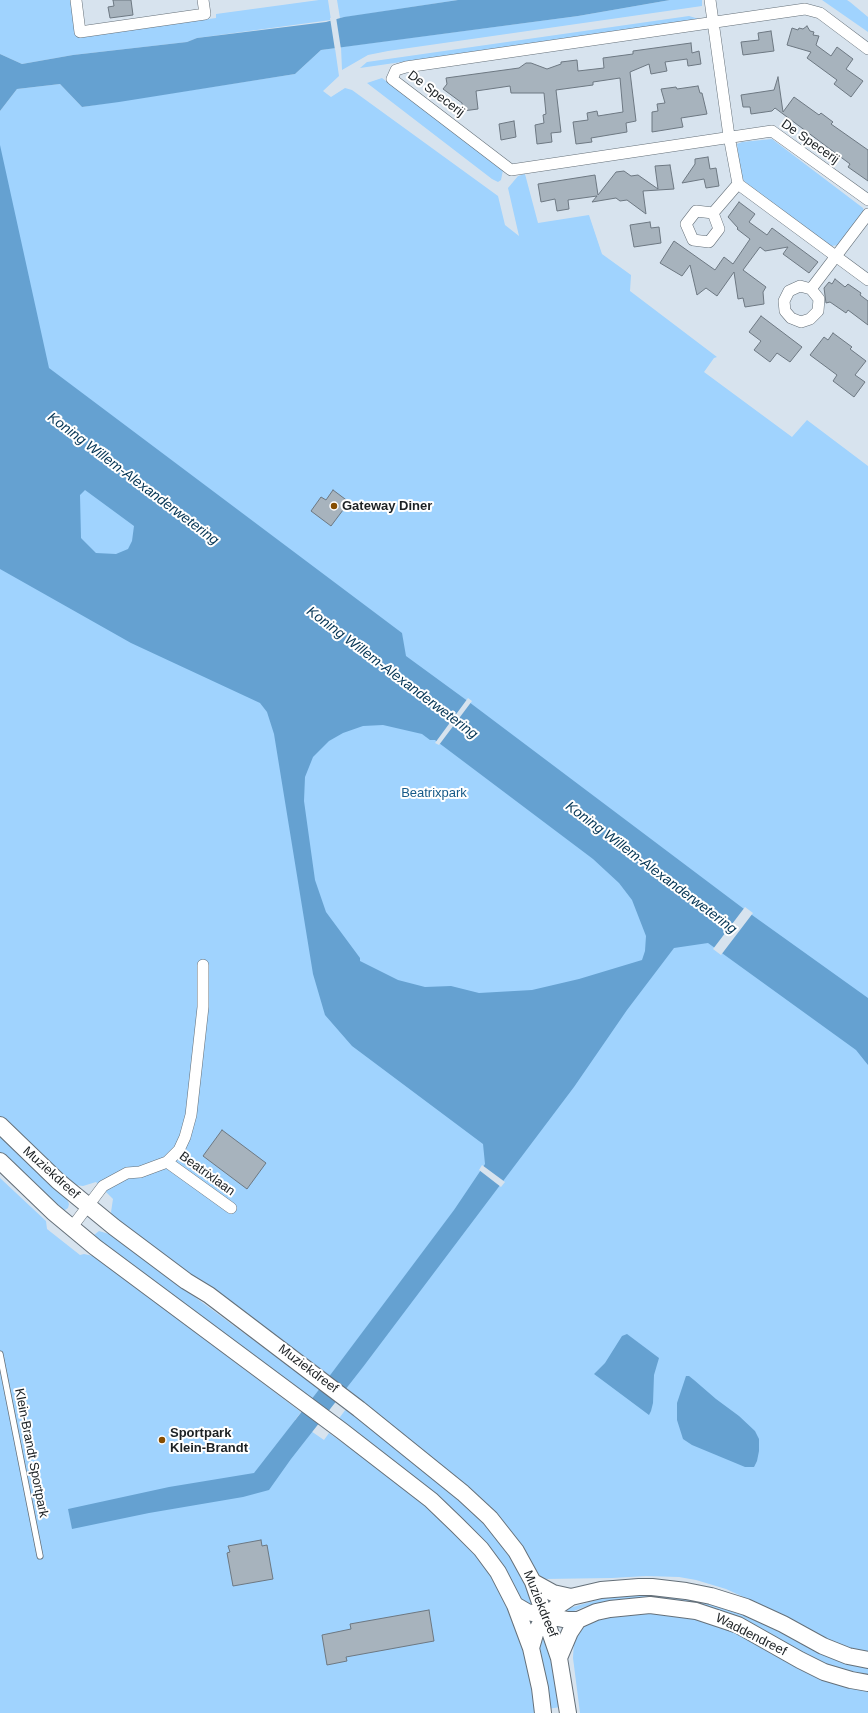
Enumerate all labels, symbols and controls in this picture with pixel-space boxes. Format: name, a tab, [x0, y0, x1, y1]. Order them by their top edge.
street label: De Specerij	[404, 68, 468, 120]
street label: De Specerij	[778, 116, 842, 168]
water label: Koning Willem-Alexanderwetering	[44, 409, 222, 549]
place label: Gateway Diner	[342, 498, 432, 514]
marker: Gateway Diner	[329, 501, 339, 511]
water label: Koning Willem-Alexanderwetering	[303, 603, 481, 743]
park label: Beatrixpark	[401, 785, 467, 801]
water label: Koning Willem-Alexanderwetering	[562, 798, 740, 938]
street label: Muziekdreef	[19, 1144, 83, 1202]
street label: Beatrixlaan	[176, 1149, 238, 1199]
street label: Muziekdreef	[275, 1341, 341, 1397]
street label: Klein-Brandt Sportpark	[11, 1387, 51, 1519]
place label: Sportpark Klein-Brandt	[170, 1425, 248, 1456]
marker: Sportpark Klein-Brandt	[157, 1435, 167, 1445]
street label: Muziekdreef	[520, 1568, 560, 1640]
street label: Waddendreef	[713, 1610, 789, 1660]

